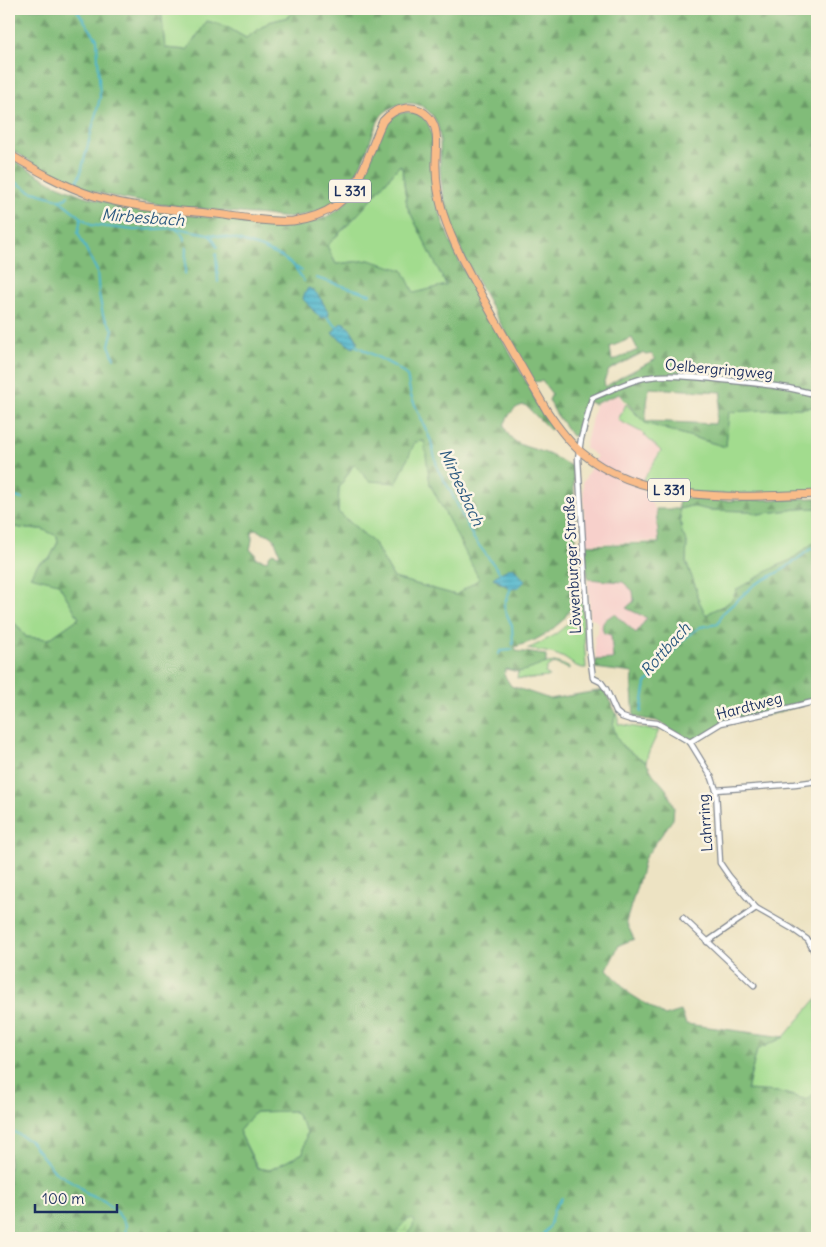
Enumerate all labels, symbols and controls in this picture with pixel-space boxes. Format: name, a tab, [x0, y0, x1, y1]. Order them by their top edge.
road number: L 331	[329, 180, 371, 202]
water label: Mirbesbach	[101, 204, 186, 230]
street label: Oelbergringweg	[664, 355, 774, 383]
water label: Mirbesbach	[435, 445, 489, 530]
road number: L 331	[648, 478, 690, 502]
street label: Löwenburger Straße	[559, 496, 585, 634]
water label: Rottbach	[636, 618, 695, 680]
street label: Hardtweg	[714, 688, 784, 724]
street label: Lahrring	[694, 793, 716, 853]
scale bar	[35, 1182, 118, 1214]
text: 100 m	[42, 1189, 84, 1208]

